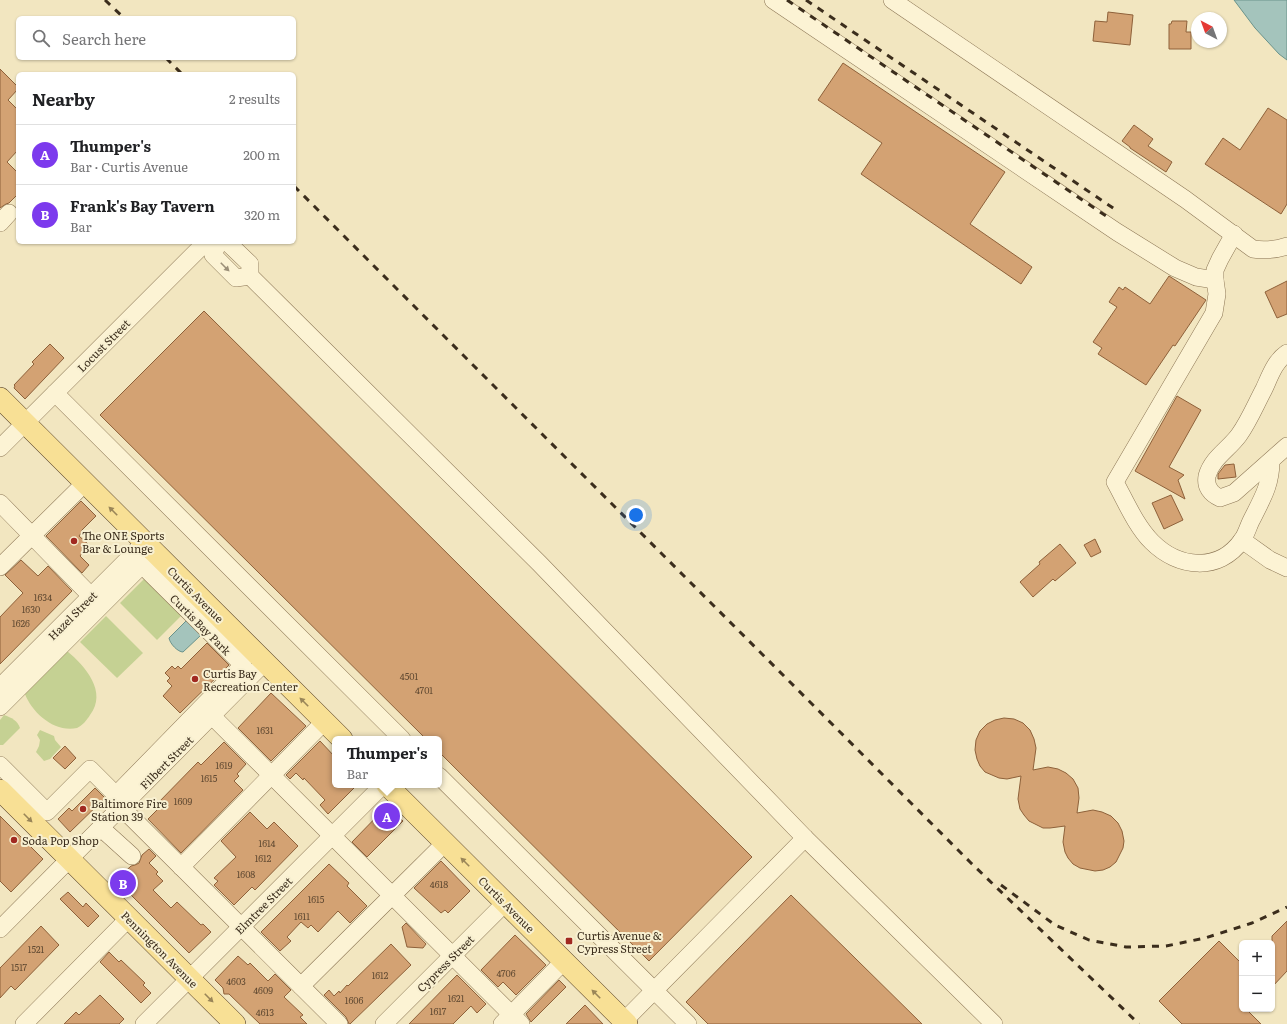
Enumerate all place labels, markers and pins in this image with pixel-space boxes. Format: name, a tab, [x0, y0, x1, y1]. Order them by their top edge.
place label: The ONE Sports Bar & Lounge	[82, 527, 164, 556]
marker: The ONE Sports Bar & Lounge	[69, 536, 79, 546]
place label: Curtis Bay Recreation Center	[203, 665, 298, 694]
marker: Curtis Bay Recreation Center	[190, 674, 200, 684]
place label: Baltimore Fire Station 39	[91, 795, 167, 824]
pin: A	[374, 801, 400, 831]
marker: Baltimore Fire Station 39	[78, 804, 88, 814]
place label: Soda Pop Shop	[22, 832, 99, 848]
marker: Soda Pop Shop	[9, 835, 19, 845]
pin: B	[110, 868, 136, 898]
place label: Curtis Avenue & Cypress Street	[577, 927, 662, 956]
marker: Curtis Avenue & Cypress Street	[564, 936, 574, 946]

